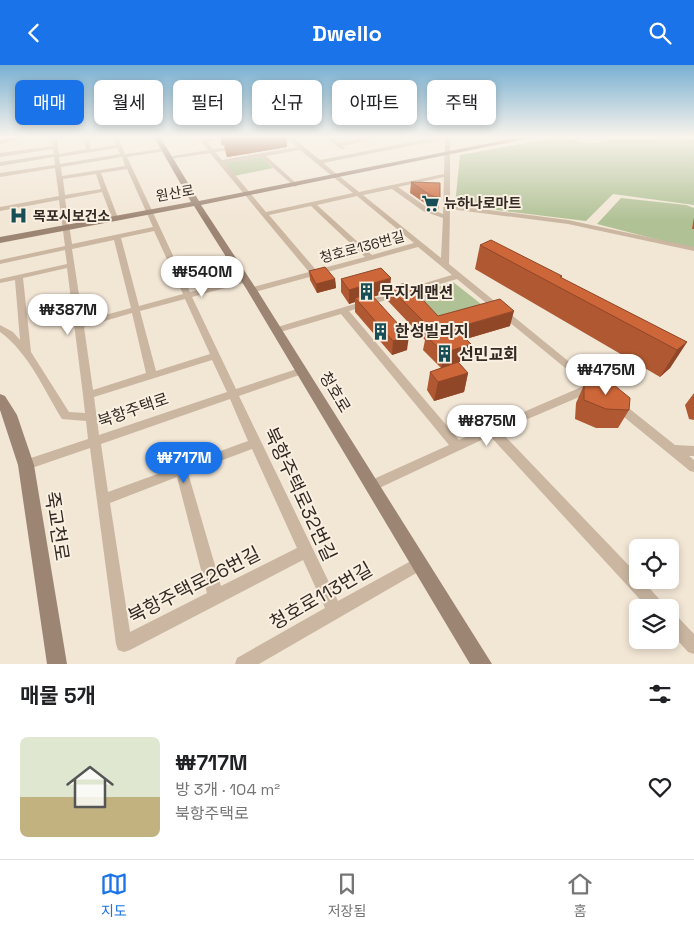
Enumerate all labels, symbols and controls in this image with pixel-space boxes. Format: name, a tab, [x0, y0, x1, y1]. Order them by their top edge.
icon: back	[20, 19, 48, 47]
text: Dwello	[312, 19, 382, 47]
icon: search	[646, 19, 674, 47]
chip: 매매	[15, 80, 84, 125]
chip: 월세	[94, 80, 163, 125]
chip: 필터	[173, 80, 242, 125]
chip: 신규	[252, 80, 322, 125]
chip: 아파트	[332, 80, 417, 125]
chip: 주택	[427, 80, 496, 125]
street label: 원산로	[154, 181, 196, 205]
supermarket icon: 뉴하나로마트	[420, 193, 440, 213]
place label: 뉴하나로마트	[444, 194, 521, 212]
hospital icon: 목포시보건소	[9, 206, 29, 226]
place label: 목포시보건소	[33, 207, 110, 225]
street label: 청호로136번길	[318, 227, 406, 267]
pin: ₩540M	[167, 255, 237, 298]
text: ₩540M	[172, 261, 232, 282]
building icon: 무지게맨션	[356, 282, 376, 302]
place label: 무지게맨션	[380, 282, 454, 303]
pin: ₩387M	[33, 293, 103, 336]
text: ₩387M	[39, 299, 97, 320]
building icon: 한성빌리지	[371, 321, 391, 341]
place label: 한성빌리지	[395, 321, 469, 342]
building icon: 선민교회	[435, 344, 455, 364]
place label: 선민교회	[459, 344, 518, 365]
pin: ₩475M	[571, 353, 641, 396]
text: ₩475M	[577, 359, 635, 380]
street label: 청호로	[315, 368, 356, 417]
street label: 북항주택로	[95, 388, 171, 432]
pin: ₩875M	[452, 405, 522, 447]
text: ₩875M	[458, 410, 516, 431]
street label: 북항주택로32번길	[258, 423, 342, 565]
pin: ₩717M	[149, 441, 219, 484]
text: ₩717M	[156, 447, 212, 468]
street label: 죽교천로	[39, 490, 75, 562]
map controls	[629, 539, 679, 649]
button: locate	[629, 539, 679, 589]
street label: 북항주택로26번길	[124, 541, 264, 629]
street label: 청호로113번길	[265, 556, 377, 636]
button: layers	[629, 599, 679, 649]
icon: filters	[646, 680, 674, 708]
text: 매물 5개	[20, 682, 96, 709]
text: ₩717M	[175, 749, 248, 776]
icon: home	[60, 757, 120, 817]
icon: heart	[646, 773, 674, 801]
text: 방 3개 · 104 m²	[175, 779, 280, 800]
text: 북항주택로	[175, 803, 249, 824]
tab: 지도	[100, 870, 128, 920]
tab: 저장됨	[328, 870, 366, 920]
tab: 홈	[566, 870, 594, 920]

